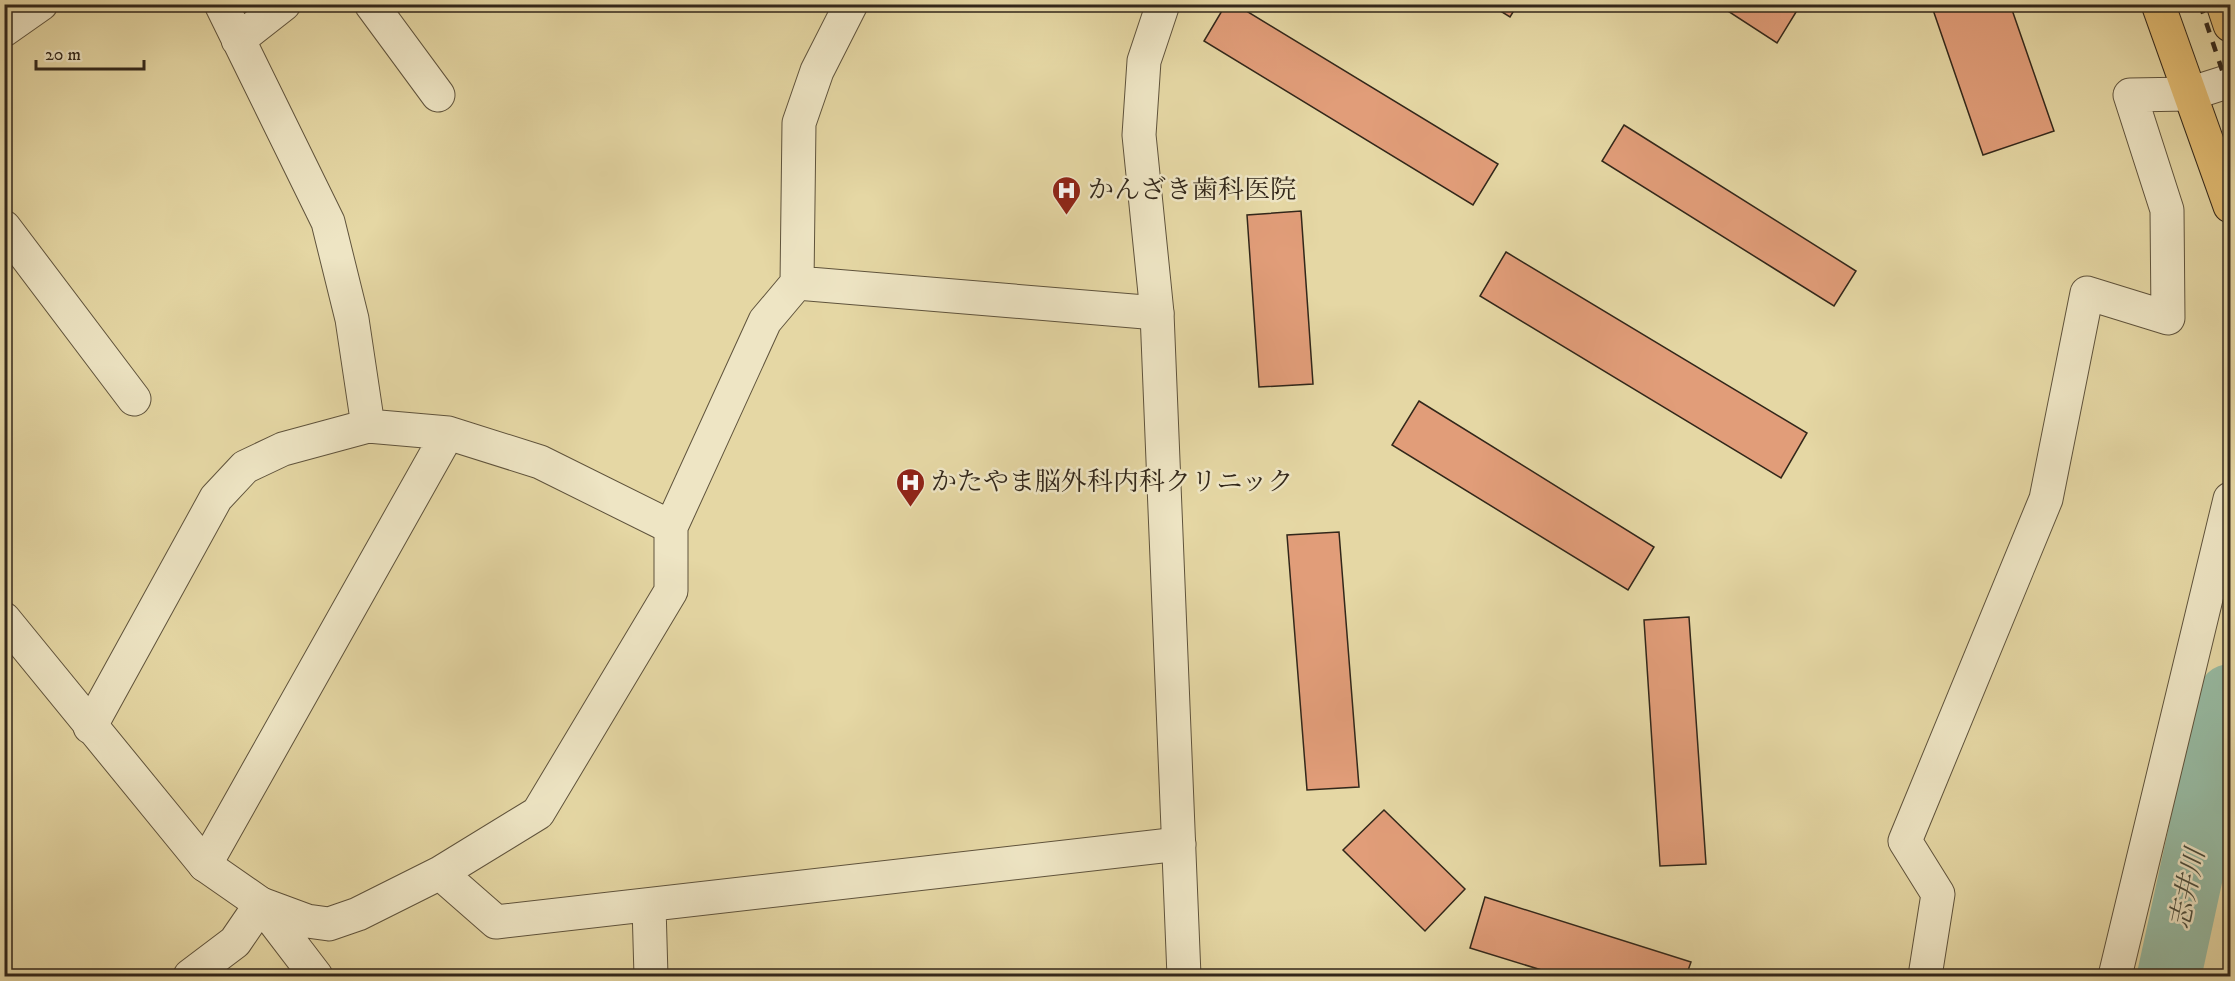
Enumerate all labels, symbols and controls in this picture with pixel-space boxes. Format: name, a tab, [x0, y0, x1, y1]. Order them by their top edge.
scale bar	[36, 33, 144, 71]
text: 20 m	[45, 44, 81, 66]
hospital icon: かんざき歯科医院	[1051, 174, 1083, 216]
place label: かんざき歯科医院	[1088, 174, 1296, 207]
hospital icon: かたやま脳外科内科クリニック	[894, 466, 926, 508]
place label: かたやま脳外科内科クリニック	[931, 466, 1293, 499]
water label: 志井川	[2163, 843, 2214, 932]

